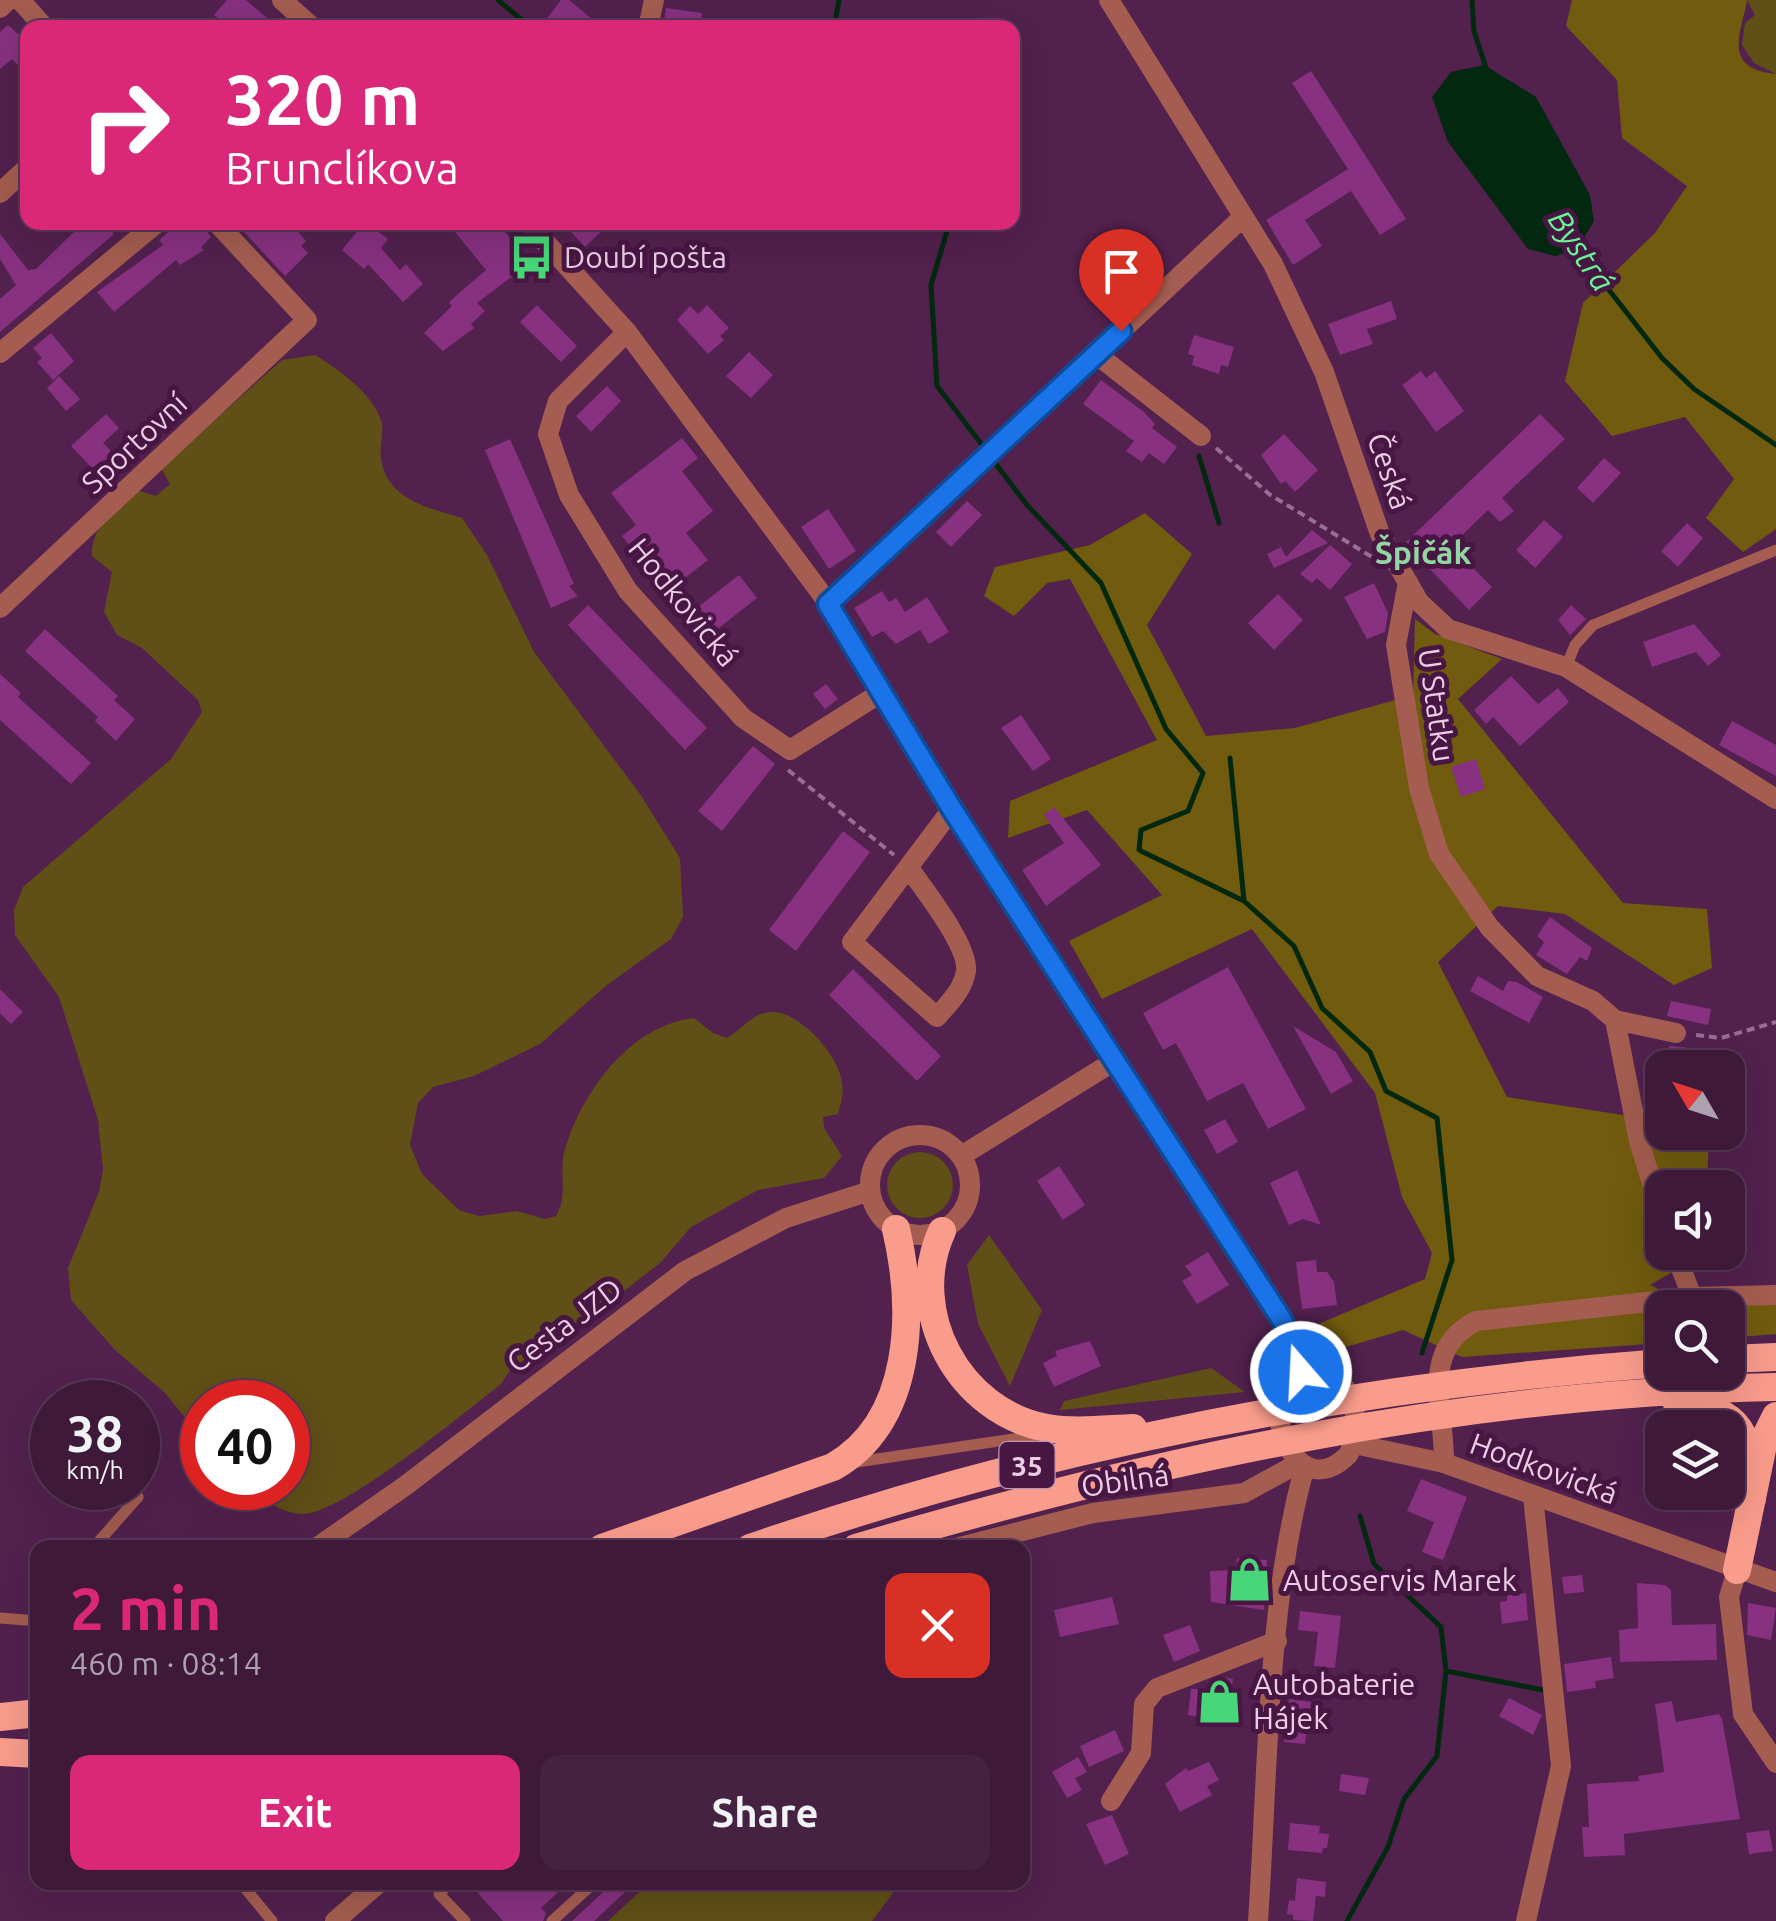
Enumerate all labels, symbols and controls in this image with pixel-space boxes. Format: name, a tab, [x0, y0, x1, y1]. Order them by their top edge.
icon: right	[60, 60, 190, 190]
text: 320 m	[225, 60, 420, 138]
text: Brunclíkova	[225, 142, 459, 193]
water label: Bystrá	[1542, 203, 1622, 297]
pin	[1079, 229, 1164, 332]
bus stop icon: Doubí pošta	[507, 233, 555, 281]
place label: Doubí pošta	[564, 240, 727, 274]
icon: arrive	[1094, 244, 1149, 299]
street label: Sportovní	[75, 386, 194, 500]
street label: Česká	[1361, 428, 1419, 514]
street label: Hodkovická	[622, 531, 746, 673]
district label: Špičák	[1375, 533, 1471, 570]
street label: U Statku	[1412, 646, 1462, 764]
north arrow	[1645, 1050, 1745, 1150]
map controls	[1645, 1050, 1745, 1510]
button: sound	[1645, 1170, 1745, 1270]
street label: Cesta JZD	[500, 1271, 628, 1379]
button: search	[1645, 1290, 1745, 1390]
position arrow	[1249, 1320, 1353, 1424]
speed limit sign: 40	[180, 1380, 310, 1510]
text: 38	[67, 1405, 123, 1461]
button: layers	[1645, 1410, 1745, 1510]
street label: Hodkovická	[1466, 1426, 1622, 1510]
road number: 35	[1000, 1442, 1054, 1488]
text: km/h	[66, 1456, 124, 1484]
street label: Obilná	[1079, 1457, 1171, 1503]
shop icon: Autoservis Marek	[1226, 1556, 1274, 1604]
place label: Autoservis Marek	[1283, 1563, 1517, 1597]
button: close	[885, 1573, 990, 1678]
text: 2 min	[70, 1574, 222, 1641]
text: 460 m · 08:14	[70, 1645, 262, 1681]
place label: Autobaterie Hájek	[1253, 1667, 1415, 1735]
shop icon: Autobaterie Hájek	[1196, 1677, 1244, 1725]
button: Exit	[70, 1755, 520, 1870]
button: Share	[540, 1755, 990, 1870]

